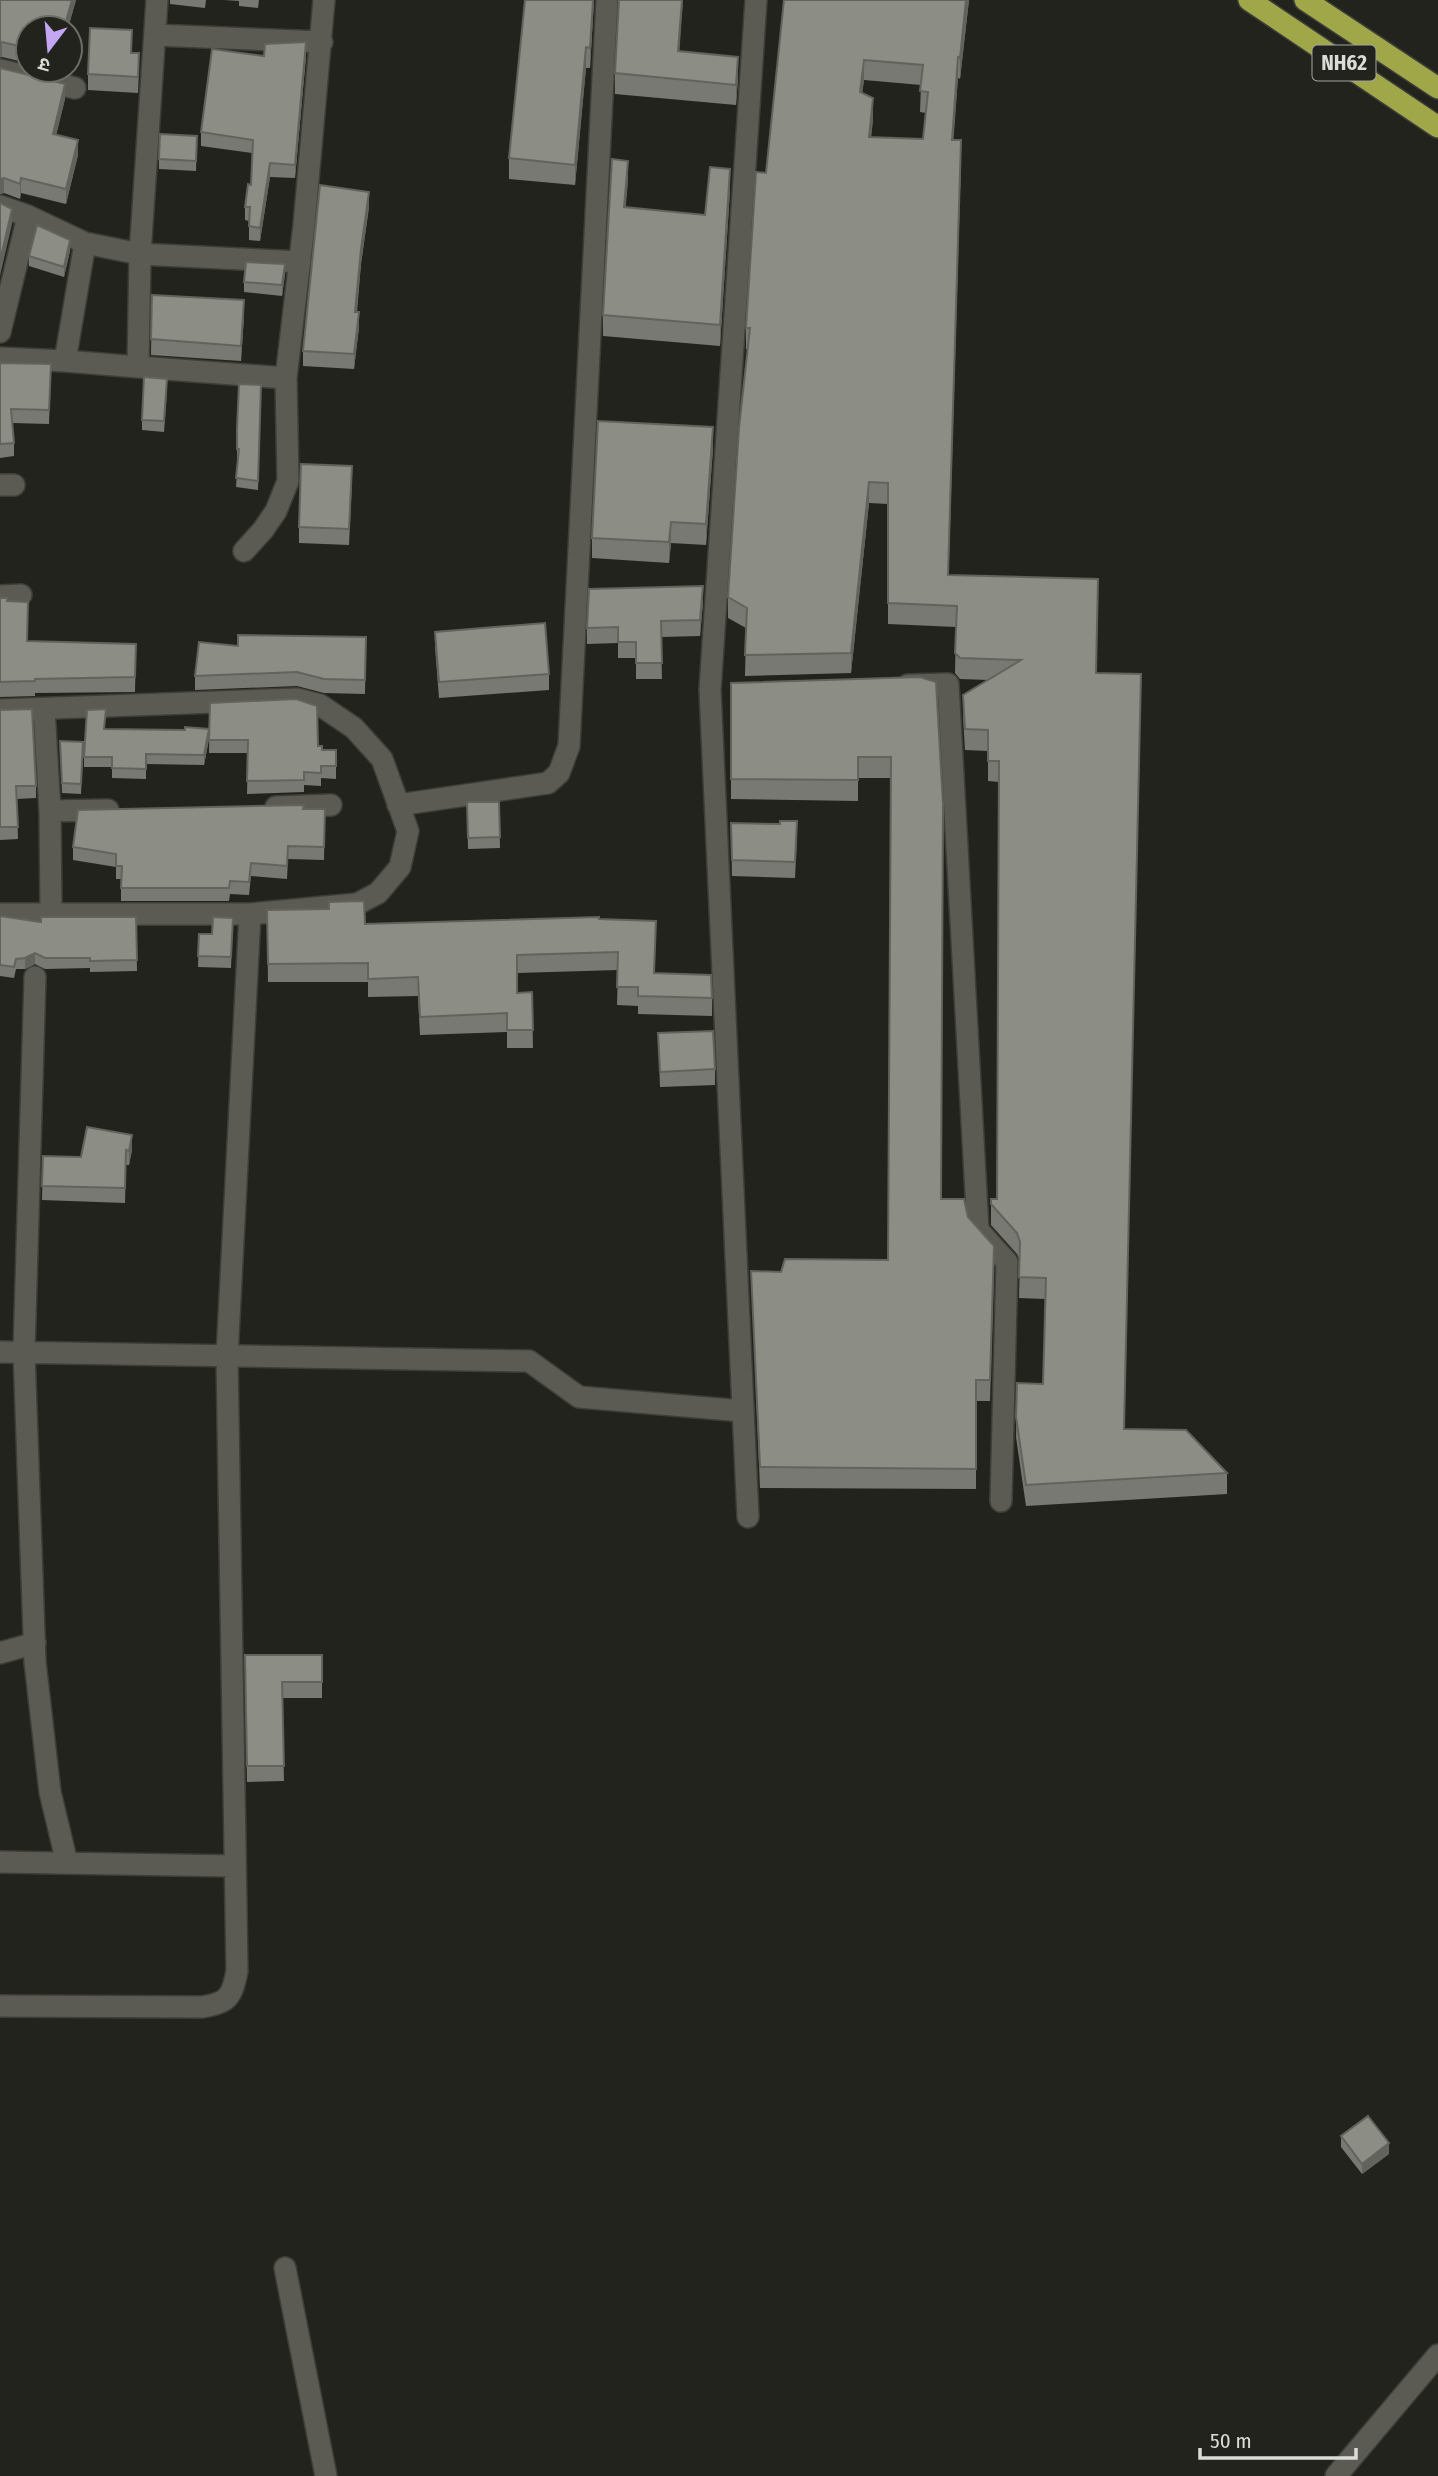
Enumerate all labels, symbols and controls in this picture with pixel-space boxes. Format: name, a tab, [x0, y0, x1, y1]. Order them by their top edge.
north arrow	[14, 14, 84, 84]
road number: NH62	[1312, 46, 1376, 80]
text: उ	[35, 52, 53, 77]
scale bar	[1200, 2416, 1356, 2460]
text: 50 m	[1210, 2428, 1252, 2454]

